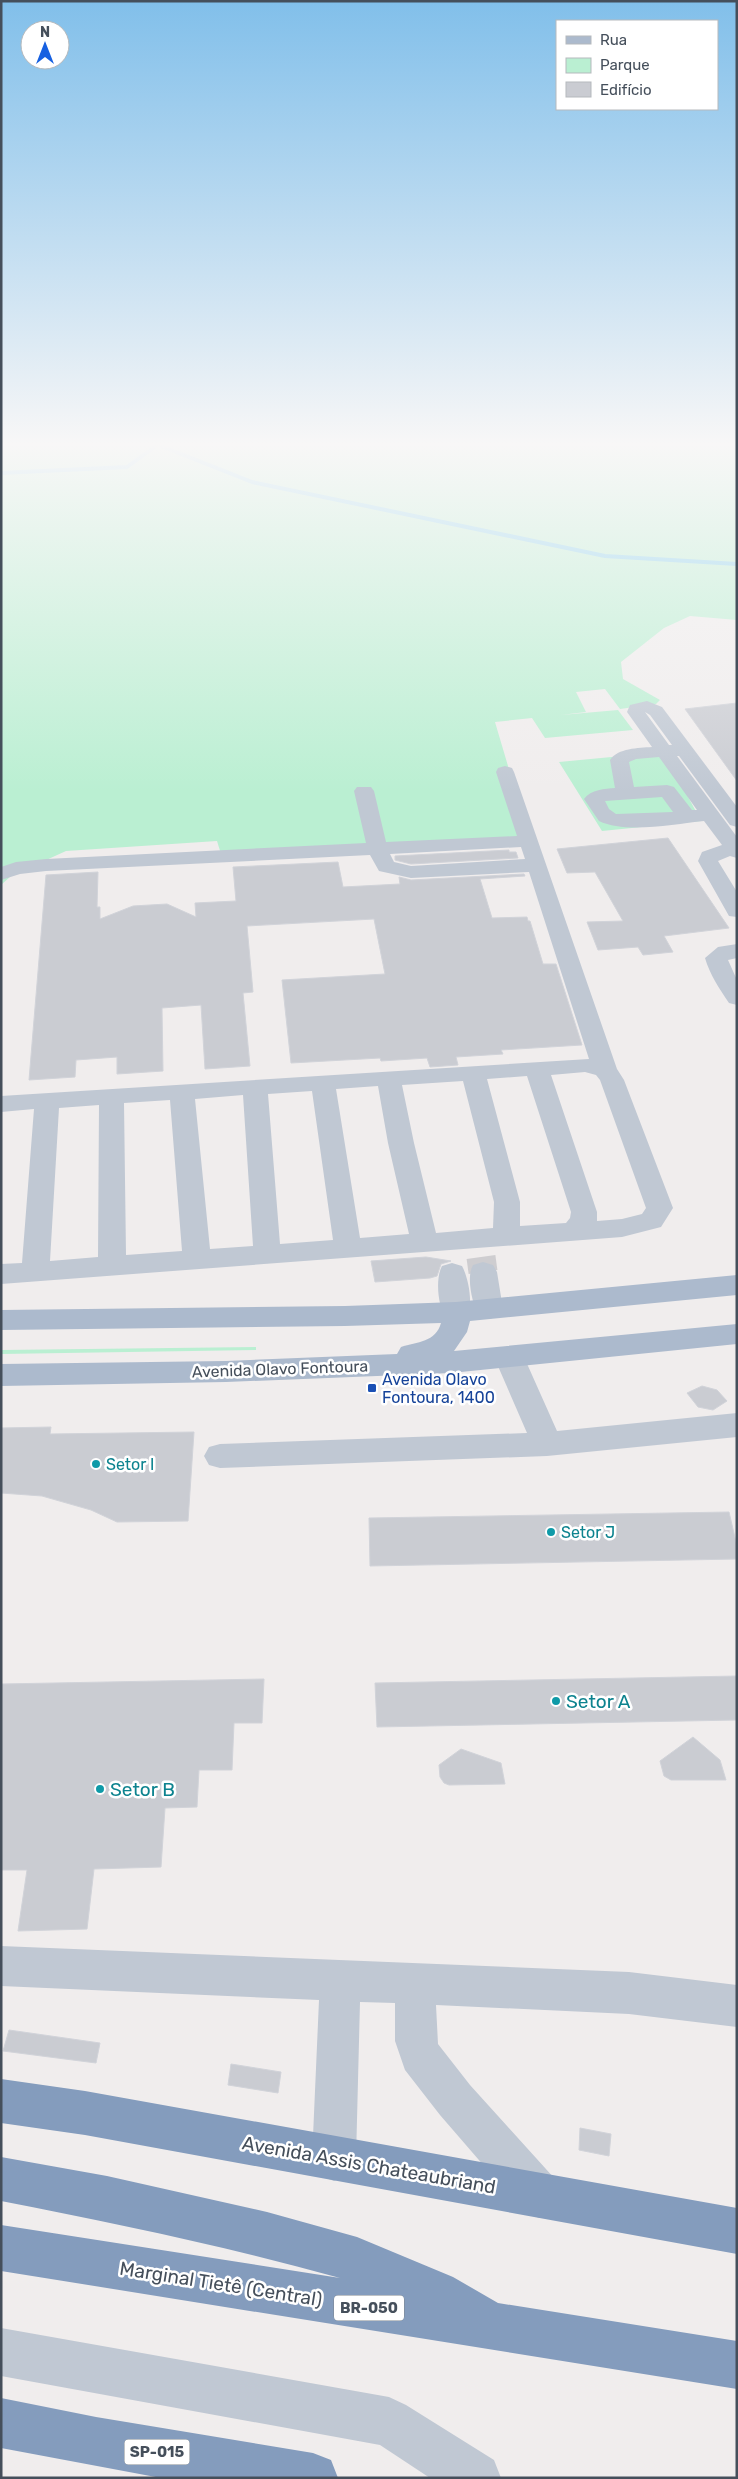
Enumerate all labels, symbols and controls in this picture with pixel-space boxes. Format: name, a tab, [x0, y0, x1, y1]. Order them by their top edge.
north arrow	[20, 20, 70, 70]
legend	[556, 20, 718, 110]
text: N	[40, 24, 50, 41]
text: Rua	[600, 31, 627, 49]
text: Parque	[600, 56, 650, 74]
text: Edifício	[600, 81, 652, 99]
street label: Avenida Olavo Fontoura	[192, 1356, 368, 1382]
place label: Avenida Olavo Fontoura, 1400	[382, 1370, 495, 1407]
marker: Avenida Olavo Fontoura, 1400	[366, 1382, 378, 1394]
place label: Setor I	[106, 1455, 154, 1474]
marker: Setor I	[90, 1458, 102, 1470]
place label: Setor J	[561, 1523, 615, 1542]
marker: Setor J	[545, 1526, 557, 1538]
place label: Setor A	[566, 1690, 631, 1713]
marker: Setor A	[550, 1695, 562, 1707]
place label: Setor B	[110, 1778, 175, 1801]
marker: Setor B	[94, 1783, 106, 1795]
street label: Avenida Assis Chateaubriand	[240, 2131, 498, 2199]
street label: Marginal Tietê (Central)	[118, 2257, 324, 2311]
road number: BR-050	[334, 2296, 404, 2320]
road number: SP-015	[124, 2440, 190, 2464]

